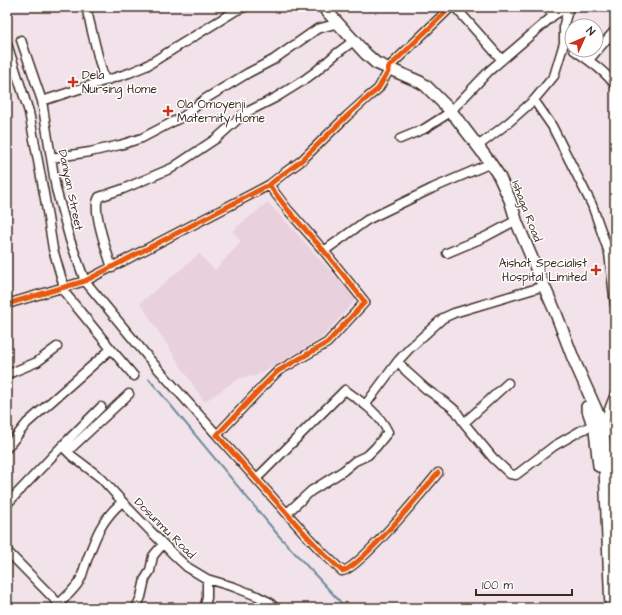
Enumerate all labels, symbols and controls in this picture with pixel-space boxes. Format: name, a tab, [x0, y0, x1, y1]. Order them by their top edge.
north arrow	[564, 18, 604, 58]
text: N	[583, 24, 599, 39]
place label: Dela Nursing Home	[82, 67, 157, 99]
marker: Dela Nursing Home	[67, 76, 79, 88]
place label: Ola Omoyenji Maternity Home	[177, 96, 265, 128]
marker: Ola Omoyenji Maternity Home	[162, 105, 174, 117]
street label: Daniyan Street	[53, 148, 87, 232]
street label: Ishaga Road	[506, 178, 546, 245]
place label: Aishat Specialist Hospital Limited	[499, 255, 587, 286]
marker: Aishat Specialist Hospital Limited	[590, 264, 602, 276]
street label: Dosunmu Road	[130, 494, 199, 563]
scale bar	[476, 571, 572, 597]
text: 100 m	[482, 577, 513, 594]

